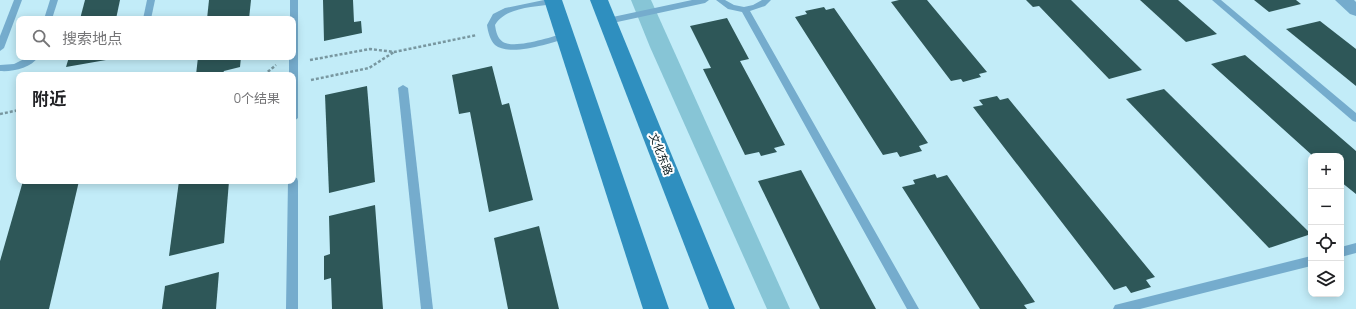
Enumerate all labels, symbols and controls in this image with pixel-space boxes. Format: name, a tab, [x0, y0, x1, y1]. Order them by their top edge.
search box	[16, 16, 296, 60]
icon: search	[30, 27, 52, 49]
text: 搜索地点	[62, 27, 122, 50]
text: 附近	[32, 86, 66, 112]
text: 0个结果	[234, 88, 280, 108]
street label: 文化东路	[645, 131, 677, 177]
map controls	[1308, 153, 1344, 297]
button: +	[1308, 153, 1344, 189]
button: −	[1308, 189, 1344, 225]
button: locate	[1308, 225, 1344, 261]
button: layers	[1308, 261, 1344, 297]

